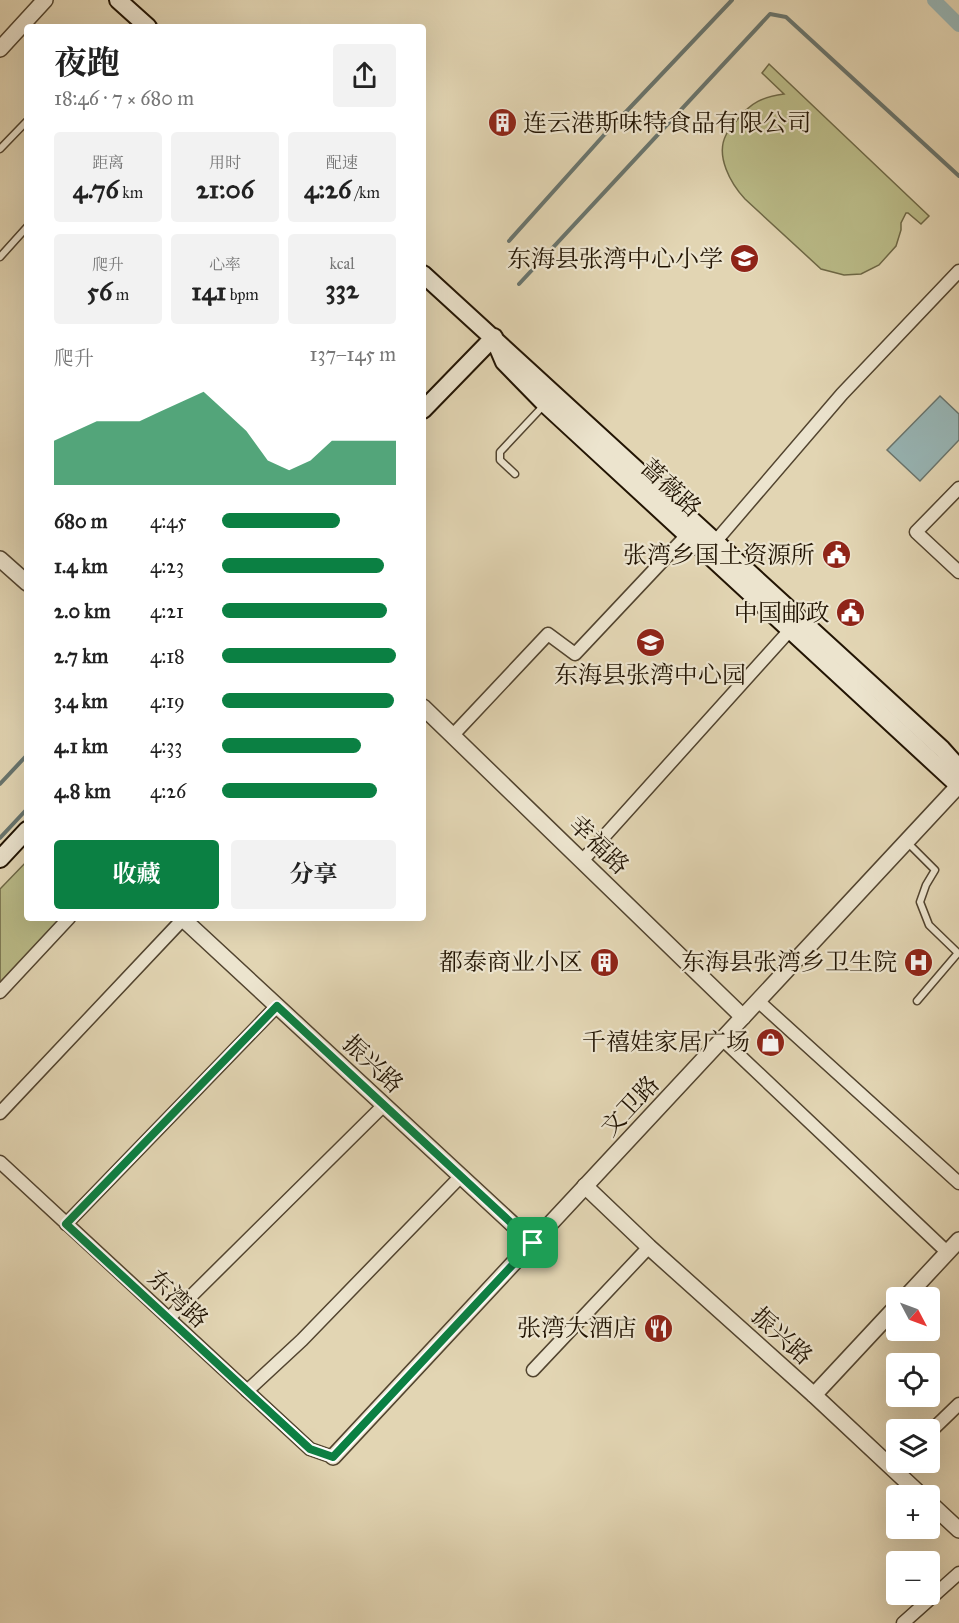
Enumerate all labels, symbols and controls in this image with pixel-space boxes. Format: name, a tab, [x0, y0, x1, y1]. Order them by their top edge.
text: 夜跑	[54, 43, 120, 83]
button: share	[333, 44, 396, 107]
text: 18:46 · 7 × 680 m	[54, 86, 194, 110]
building icon: 连云港斯味特食品有限公司	[486, 107, 518, 139]
place label: 连云港斯味特食品有限公司	[523, 108, 811, 138]
text: 距离	[92, 153, 124, 172]
text: 用时	[209, 153, 241, 172]
text: 配速	[326, 153, 358, 172]
text: 4.76	[73, 173, 119, 205]
text: 21:06	[196, 173, 254, 205]
text: 4:26	[304, 173, 351, 205]
text: km	[119, 183, 143, 202]
text: /km	[351, 183, 380, 202]
school or university icon: 东海县张湾中心小学	[728, 243, 760, 275]
place label: 东海县张湾中心小学	[507, 244, 723, 274]
text: kcal	[329, 254, 355, 273]
text: 爬升	[92, 255, 124, 274]
text: 心率	[209, 255, 241, 274]
text: 332	[325, 273, 359, 305]
text: 56	[87, 275, 112, 307]
text: 141	[191, 275, 226, 307]
text: m	[112, 285, 129, 304]
text: bpm	[226, 285, 259, 304]
text: 137–145 m	[310, 342, 396, 366]
text: 爬升	[54, 346, 94, 370]
street label: 蔷薇路	[634, 452, 708, 524]
text: 680 m	[54, 509, 108, 533]
text: 4:45	[150, 509, 187, 533]
public building icon: 张湾乡国土资源所	[820, 539, 852, 571]
place label: 张湾乡国土资源所	[623, 540, 815, 570]
text: 1.4 km	[54, 554, 108, 578]
text: 4:23	[150, 554, 184, 578]
public building icon: 中国邮政	[835, 597, 867, 629]
place label: 中国邮政	[734, 598, 830, 628]
text: 2.0 km	[54, 599, 110, 623]
text: 4:21	[150, 599, 184, 623]
school or university icon: 东海县张湾中心园	[634, 626, 666, 658]
text: 2.7 km	[54, 644, 108, 668]
text: 4:18	[150, 644, 185, 668]
place label: 东海县张湾中心园	[554, 660, 746, 690]
text: 3.4 km	[54, 689, 108, 713]
text: 4:19	[150, 689, 185, 713]
text: 4.1 km	[54, 734, 108, 758]
text: 4:33	[150, 734, 182, 758]
text: 4.8 km	[54, 779, 111, 803]
text: 4:26	[150, 779, 186, 803]
street label: 幸福路	[563, 809, 635, 881]
button: 收藏	[54, 840, 219, 909]
button: 分享	[231, 840, 396, 909]
building icon: 都泰商业小区	[588, 946, 620, 978]
hospital icon: 东海县张湾乡卫生院	[902, 946, 934, 978]
place label: 都泰商业小区	[439, 947, 583, 977]
place label: 东海县张湾乡卫生院	[681, 947, 897, 977]
shop icon: 千禧娃家居广场	[755, 1026, 787, 1058]
place label: 千禧娃家居广场	[582, 1027, 750, 1057]
street label: 振兴路	[336, 1028, 410, 1100]
street label: 文卫路	[594, 1069, 666, 1143]
pin	[507, 1217, 558, 1268]
icon: arrive	[516, 1226, 549, 1259]
street label: 东湾路	[141, 1263, 215, 1335]
north arrow	[886, 1287, 940, 1341]
map controls	[886, 1287, 940, 1605]
street label: 振兴路	[745, 1301, 819, 1371]
restaurant icon: 张湾大酒店	[642, 1312, 674, 1344]
place label: 张湾大酒店	[517, 1313, 637, 1343]
button: locate	[886, 1353, 940, 1407]
button: layers	[886, 1419, 940, 1473]
button: +	[886, 1485, 940, 1539]
button: −	[886, 1551, 940, 1605]

